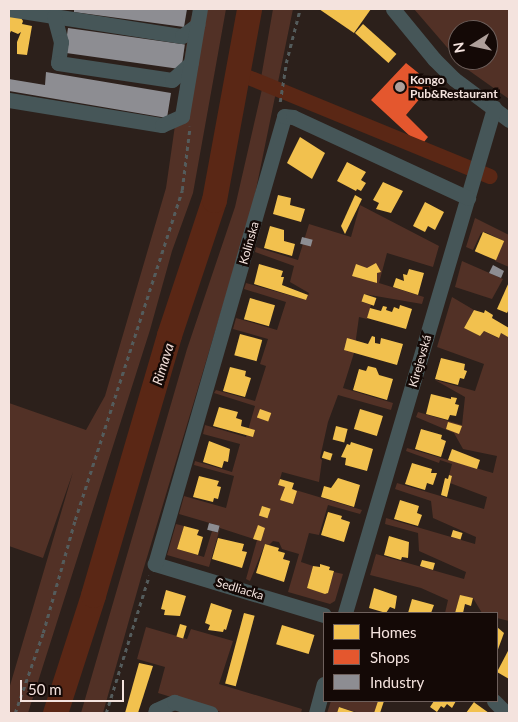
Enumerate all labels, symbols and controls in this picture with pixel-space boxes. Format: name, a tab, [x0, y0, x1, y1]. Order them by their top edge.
north arrow	[448, 20, 498, 70]
text: N	[449, 41, 468, 54]
place label: Kongo Pub&Restaurant	[410, 73, 498, 101]
marker: Kongo Pub&Restaurant	[394, 81, 406, 93]
street label: Kolínska	[236, 220, 262, 266]
street label: Kirejevská	[406, 333, 434, 389]
water label: Rimava	[149, 341, 177, 387]
street label: Sedliacka	[214, 575, 266, 603]
legend	[323, 612, 498, 702]
text: Homes	[370, 623, 416, 641]
text: Shops	[370, 648, 410, 666]
scale bar	[22, 670, 126, 702]
text: Industry	[370, 673, 424, 691]
text: 50 m	[28, 680, 62, 698]

